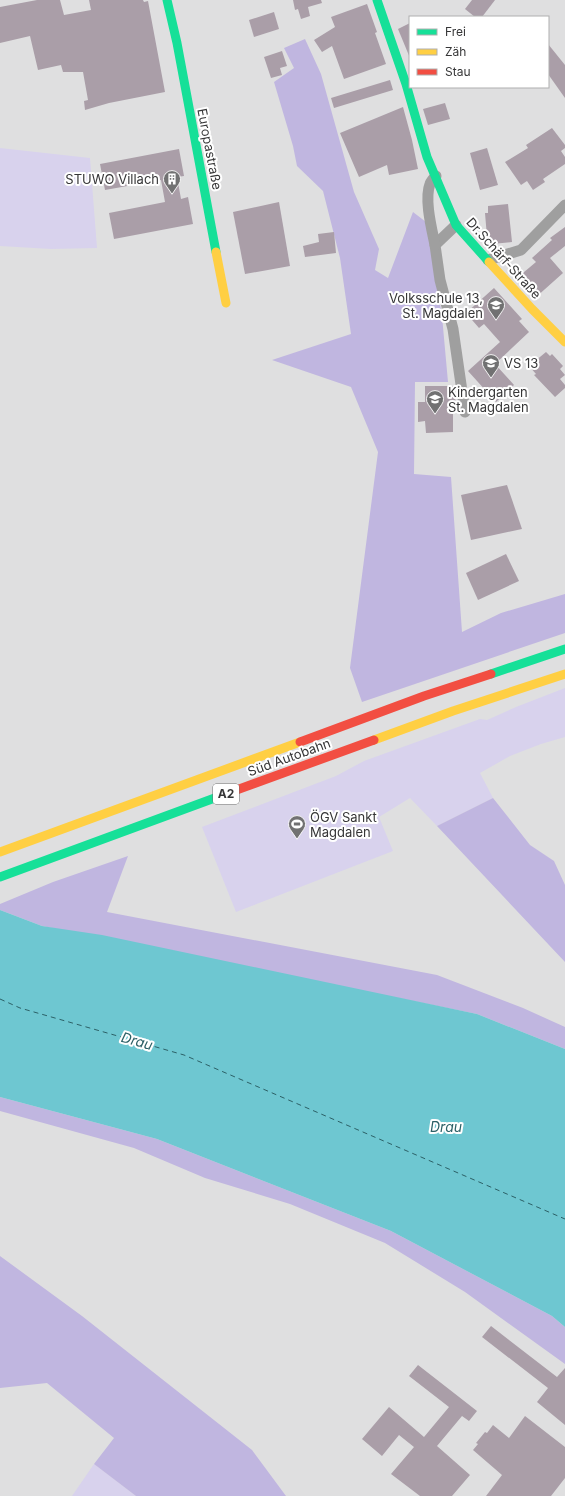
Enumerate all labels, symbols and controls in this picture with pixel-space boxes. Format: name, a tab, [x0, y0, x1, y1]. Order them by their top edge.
legend	[409, 16, 549, 88]
text: Frei	[445, 24, 466, 39]
text: Zäh	[445, 44, 466, 59]
text: Stau	[445, 64, 471, 79]
street label: Europastraße	[194, 107, 226, 191]
building icon: STUWO Villach	[162, 169, 182, 194]
place label: STUWO Villach	[65, 171, 159, 187]
street label: Dr.Schärf-Straße	[463, 214, 545, 302]
place label: Volksschule 13, St. Magdalen	[389, 290, 483, 321]
school or university icon: Volksschule 13, St. Magdalen	[486, 295, 506, 320]
school or university icon: VS 13	[481, 353, 501, 378]
place label: VS 13	[504, 355, 538, 371]
place label: Kindergarten St. Magdalen	[448, 384, 529, 415]
school or university icon: Kindergarten St. Magdalen	[425, 389, 445, 414]
street label: Süd Autobahn	[245, 735, 333, 779]
road number: A2	[213, 784, 239, 804]
place label: ÖGV Sankt Magdalen	[310, 809, 377, 840]
sports icon: ÖGV Sankt Magdalen	[287, 814, 307, 839]
water label: Drau	[119, 1028, 155, 1053]
water label: Drau	[430, 1118, 462, 1135]

